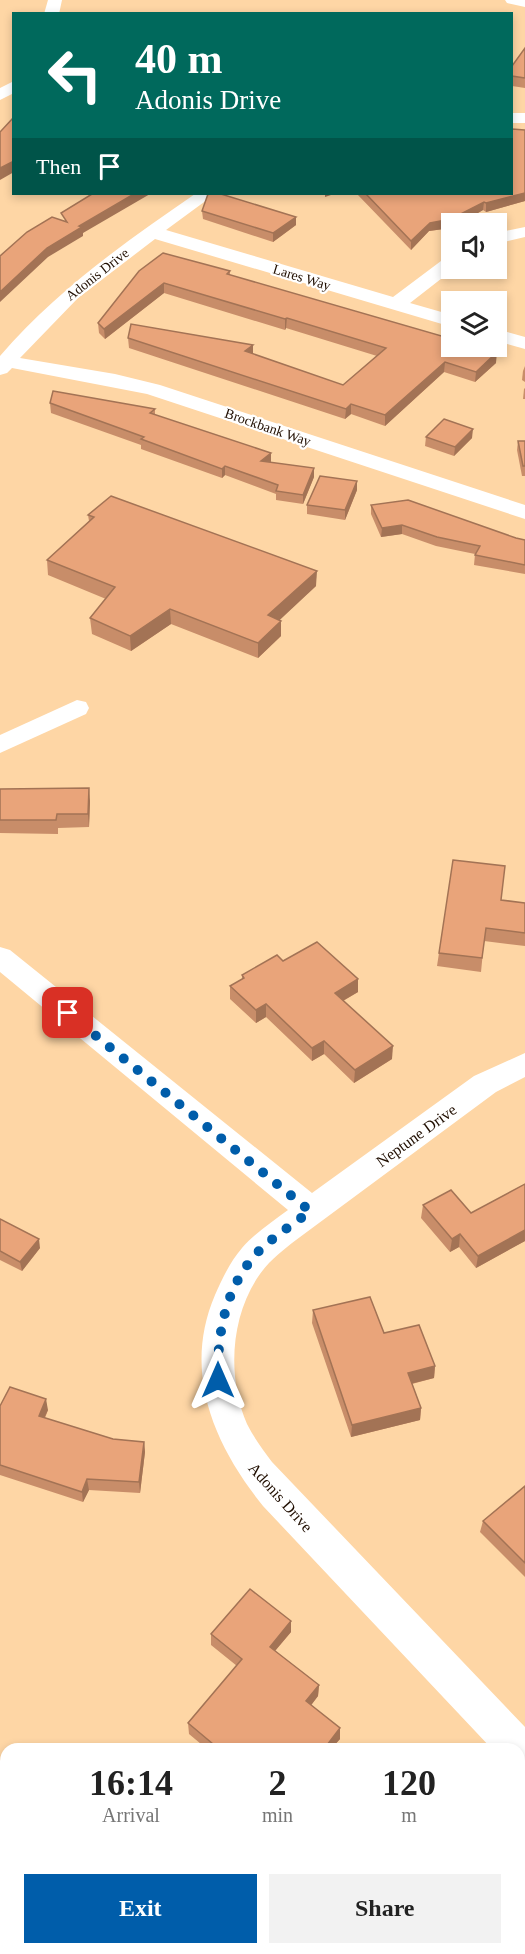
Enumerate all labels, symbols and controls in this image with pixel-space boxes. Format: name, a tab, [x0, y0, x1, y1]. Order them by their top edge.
icon: left	[36, 36, 114, 114]
text: 40 m	[135, 36, 223, 82]
text: Adonis Drive	[135, 85, 281, 115]
icon: arrive	[93, 150, 126, 183]
text: Then	[36, 154, 81, 179]
map controls	[441, 213, 507, 357]
button: sound	[441, 213, 507, 279]
street label: Adonis Drive	[63, 245, 132, 304]
street label: Lares Way	[271, 262, 333, 293]
button: layers	[441, 291, 507, 357]
street label: Brockbank Way	[223, 406, 313, 449]
pin	[42, 987, 93, 1038]
icon: arrive	[51, 996, 84, 1029]
street label: Neptune Drive	[373, 1101, 460, 1171]
position arrow	[186, 1348, 250, 1412]
street label: Adonis Drive	[245, 1459, 316, 1535]
text: 16:14	[89, 1763, 173, 1803]
text: 2	[269, 1763, 287, 1803]
text: 120	[382, 1763, 436, 1803]
text: Arrival	[102, 1804, 160, 1826]
text: min	[262, 1804, 293, 1826]
text: m	[401, 1804, 417, 1826]
button: Exit	[24, 1874, 257, 1943]
button: Share	[269, 1874, 501, 1943]

